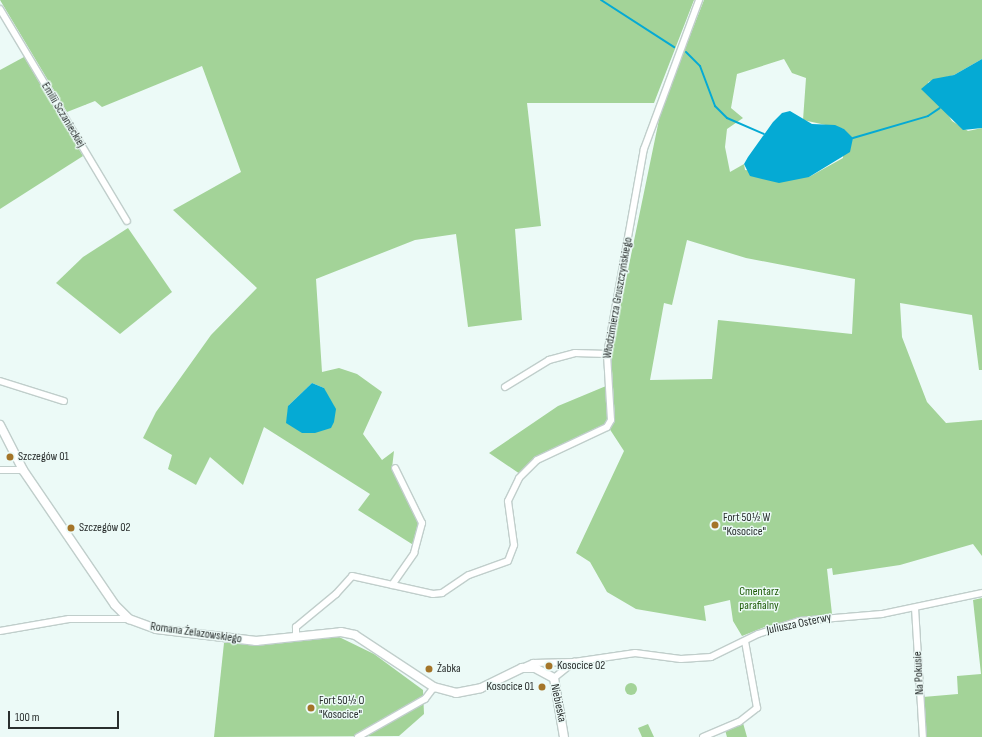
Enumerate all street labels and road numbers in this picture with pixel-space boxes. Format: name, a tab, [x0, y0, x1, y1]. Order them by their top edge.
street label: Emilii Sczanieckiej	[38, 80, 88, 150]
street label: Włodzimierza Gruszczyńskiego	[600, 236, 636, 360]
street label: Juliusza Osterwy	[765, 610, 833, 638]
street label: Romana Żelazowskiego	[149, 619, 243, 647]
street label: Na Pokusie	[911, 651, 927, 695]
street label: Niebieska	[547, 683, 569, 723]

